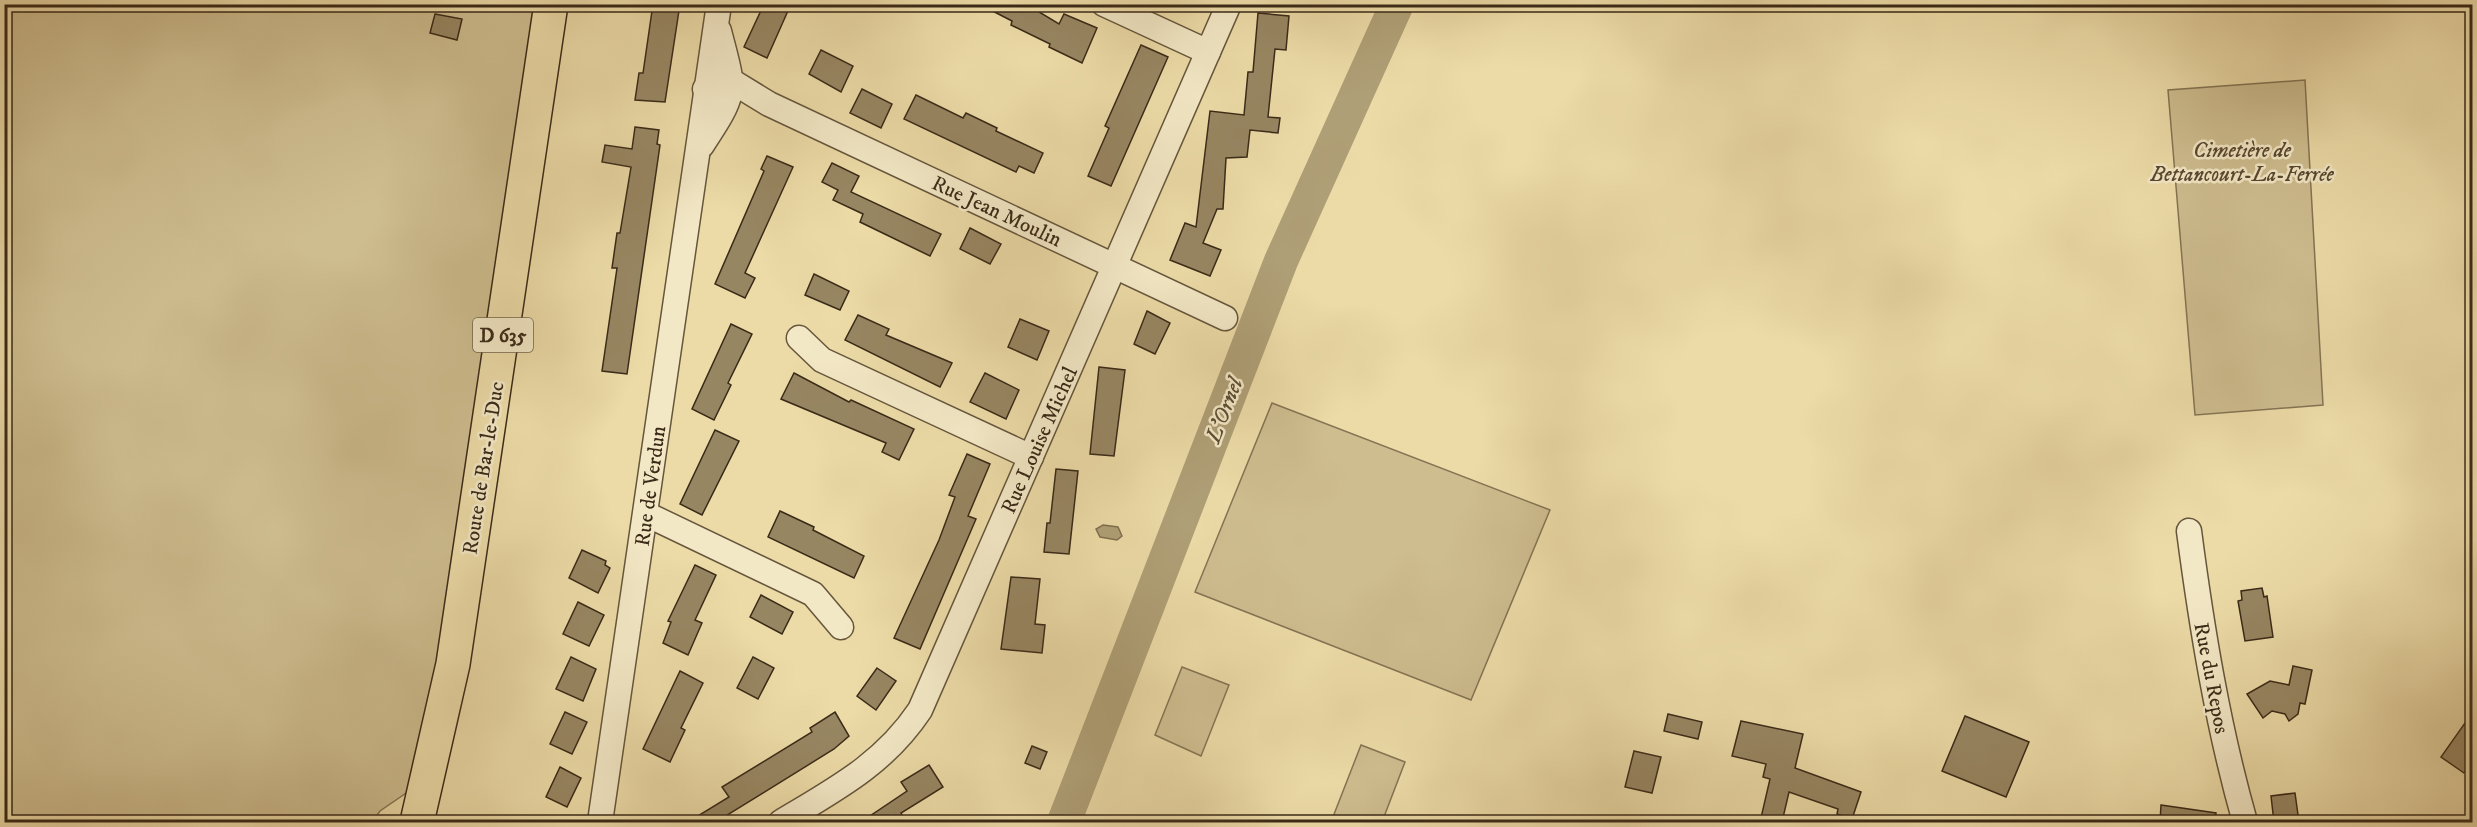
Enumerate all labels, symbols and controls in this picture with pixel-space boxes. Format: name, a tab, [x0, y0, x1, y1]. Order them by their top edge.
park label: Cimetière de Bettancourt-La-Ferrée	[2149, 138, 2334, 188]
street label: Rue Jean Moulin	[927, 170, 1066, 253]
road number: D 635	[473, 318, 533, 352]
street label: Rue Louise Michel	[996, 362, 1084, 518]
water label: L'Ornel	[1199, 372, 1250, 449]
street label: Route de Bar-le-Duc	[457, 380, 510, 556]
street label: Rue de Verdun	[630, 424, 672, 548]
street label: Rue du Repos	[2187, 620, 2235, 736]

